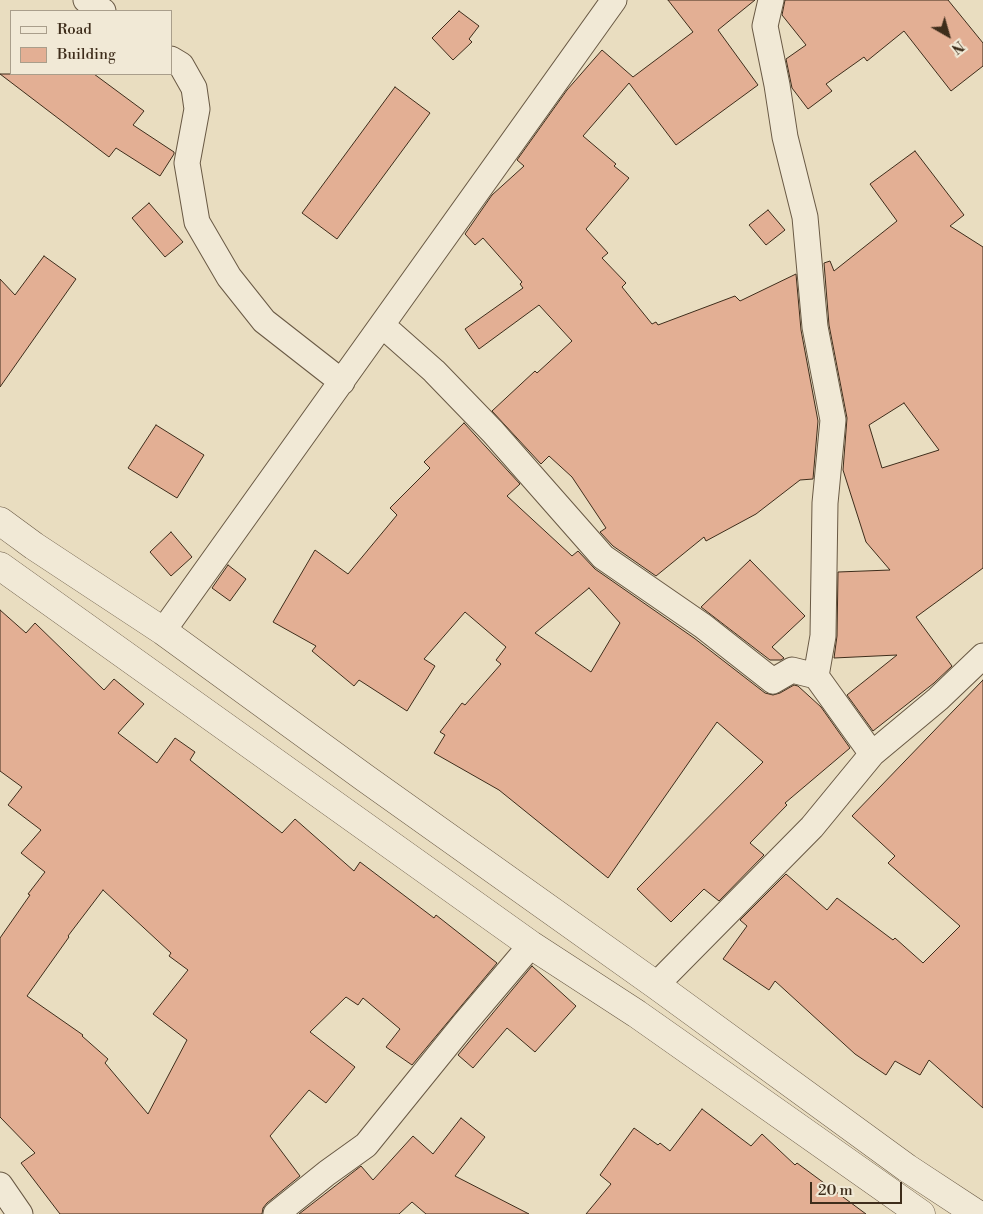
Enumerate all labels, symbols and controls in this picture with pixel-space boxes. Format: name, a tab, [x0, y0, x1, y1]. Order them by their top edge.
legend	[10, 10, 172, 75]
north arrow	[923, 10, 973, 60]
text: Road	[57, 20, 92, 39]
text: N	[947, 36, 967, 57]
text: Building	[57, 45, 116, 64]
scale bar	[813, 1172, 906, 1204]
text: 20 m	[818, 1181, 853, 1200]

